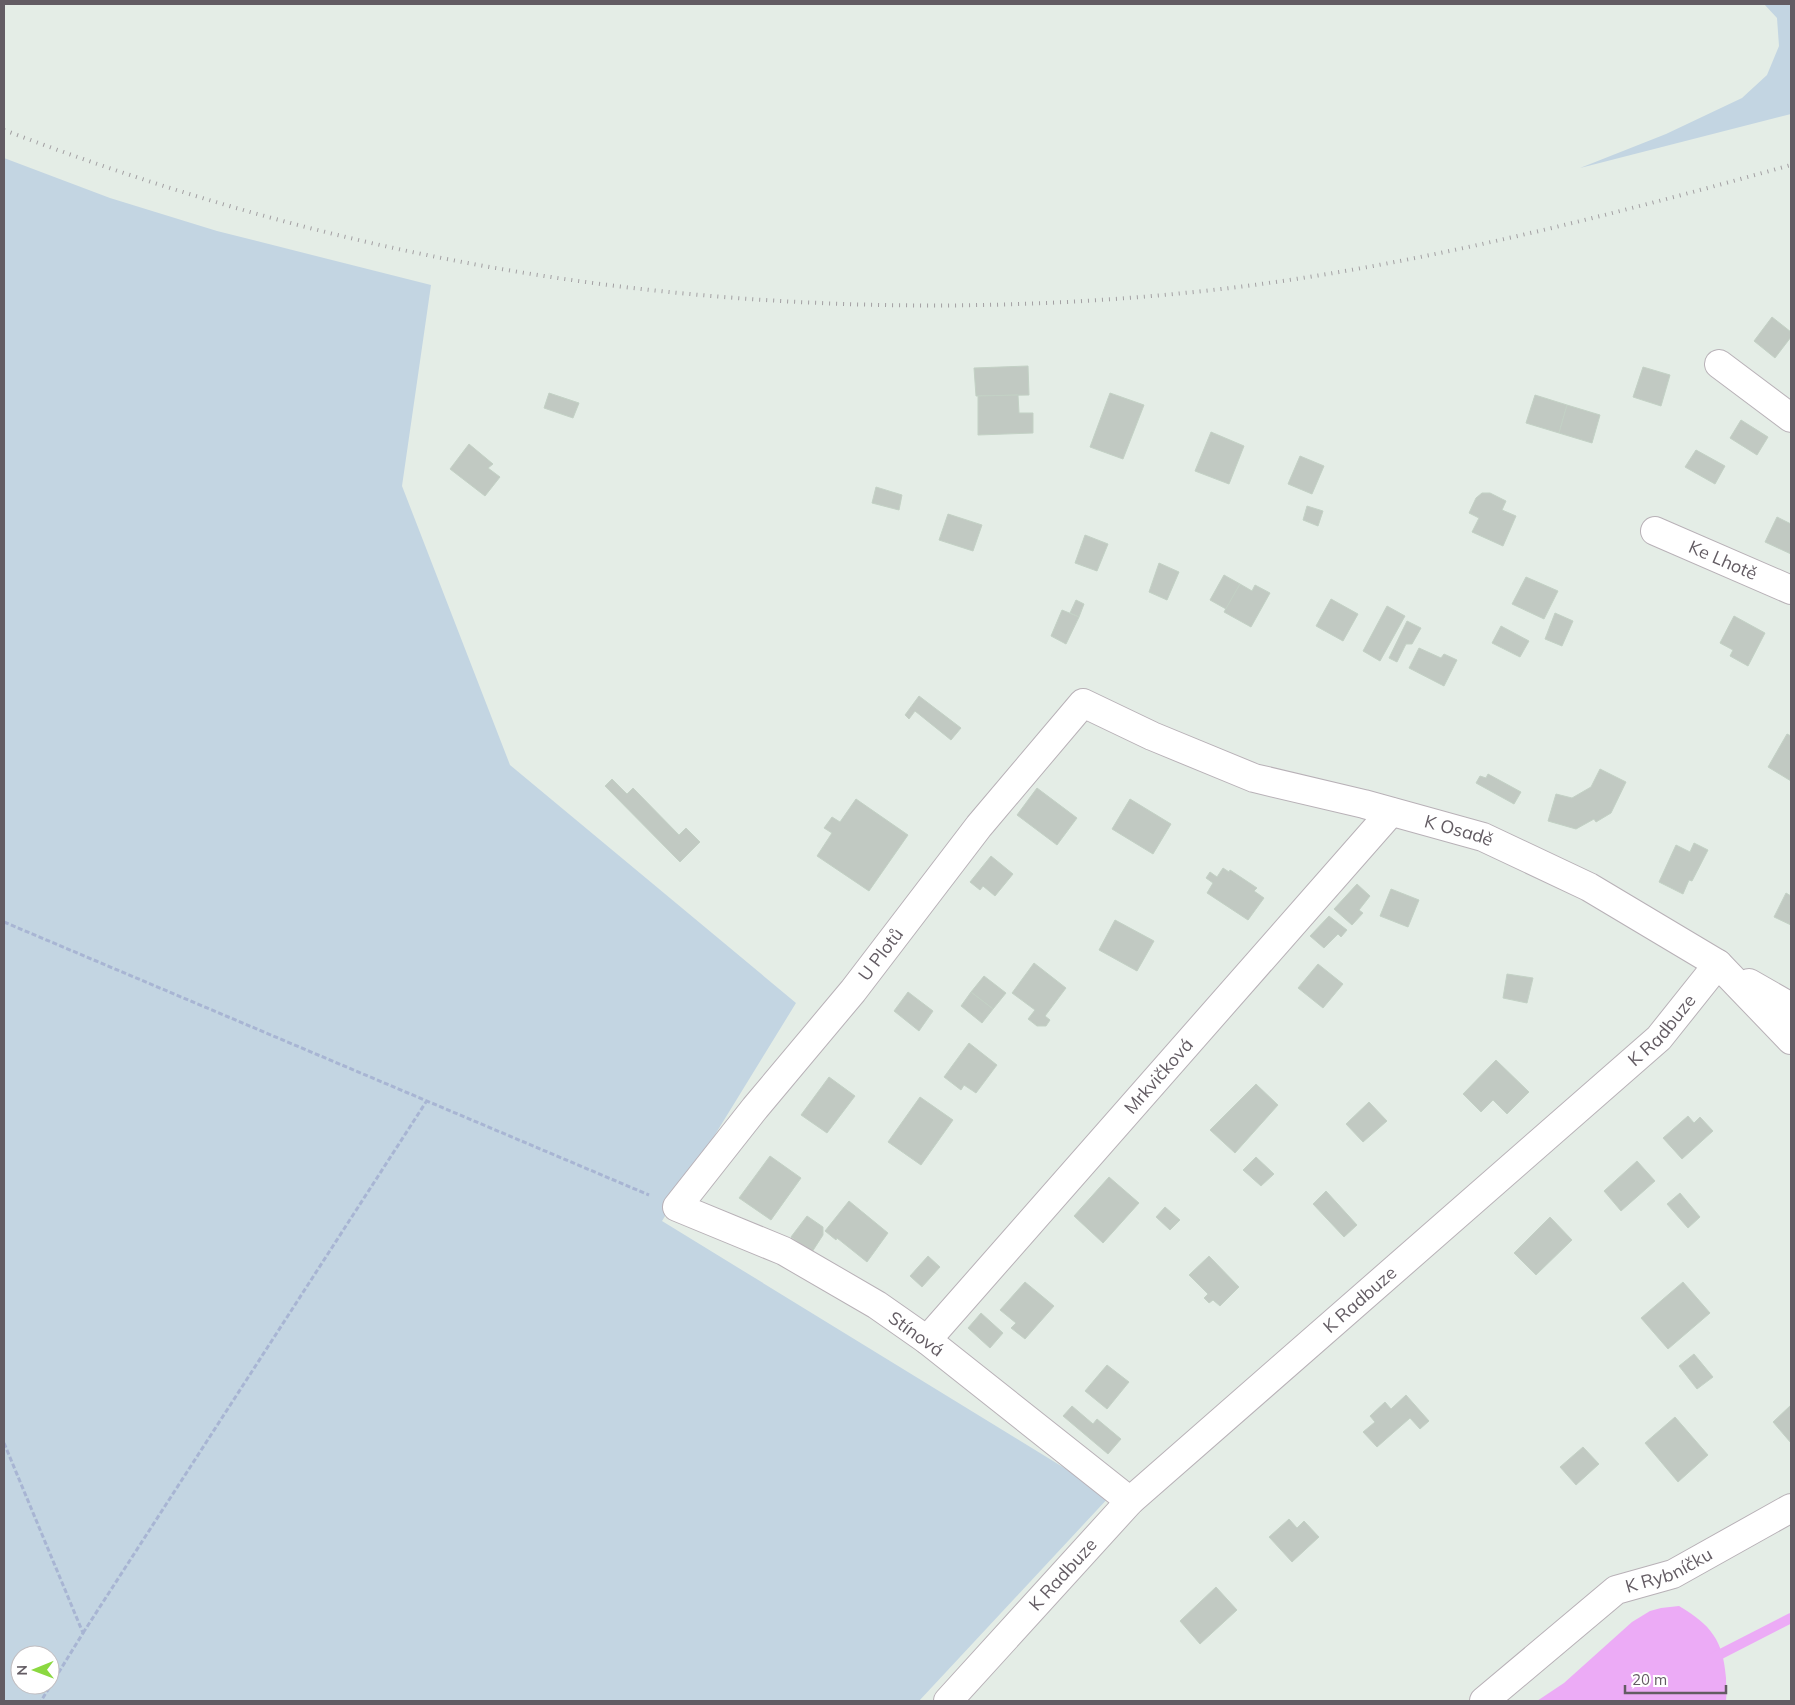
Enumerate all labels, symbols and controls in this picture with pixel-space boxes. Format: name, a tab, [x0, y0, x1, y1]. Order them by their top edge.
street label: Ke Lhotě	[1685, 535, 1761, 585]
street label: K Osadě	[1422, 809, 1497, 851]
street label: U Plotů	[853, 923, 908, 985]
street label: K Radbuze	[1623, 989, 1700, 1071]
street label: Mrkvičková	[1119, 1033, 1198, 1119]
street label: K Radbuze	[1318, 1261, 1401, 1338]
street label: Stínová	[884, 1306, 948, 1361]
street label: K Radbuze	[1024, 1533, 1102, 1615]
street label: K Rybníčku	[1623, 1542, 1716, 1598]
north arrow	[10, 1645, 60, 1695]
scale bar	[1625, 1662, 1726, 1694]
text: N	[13, 1665, 31, 1676]
text: 20 m	[1632, 1670, 1667, 1689]

